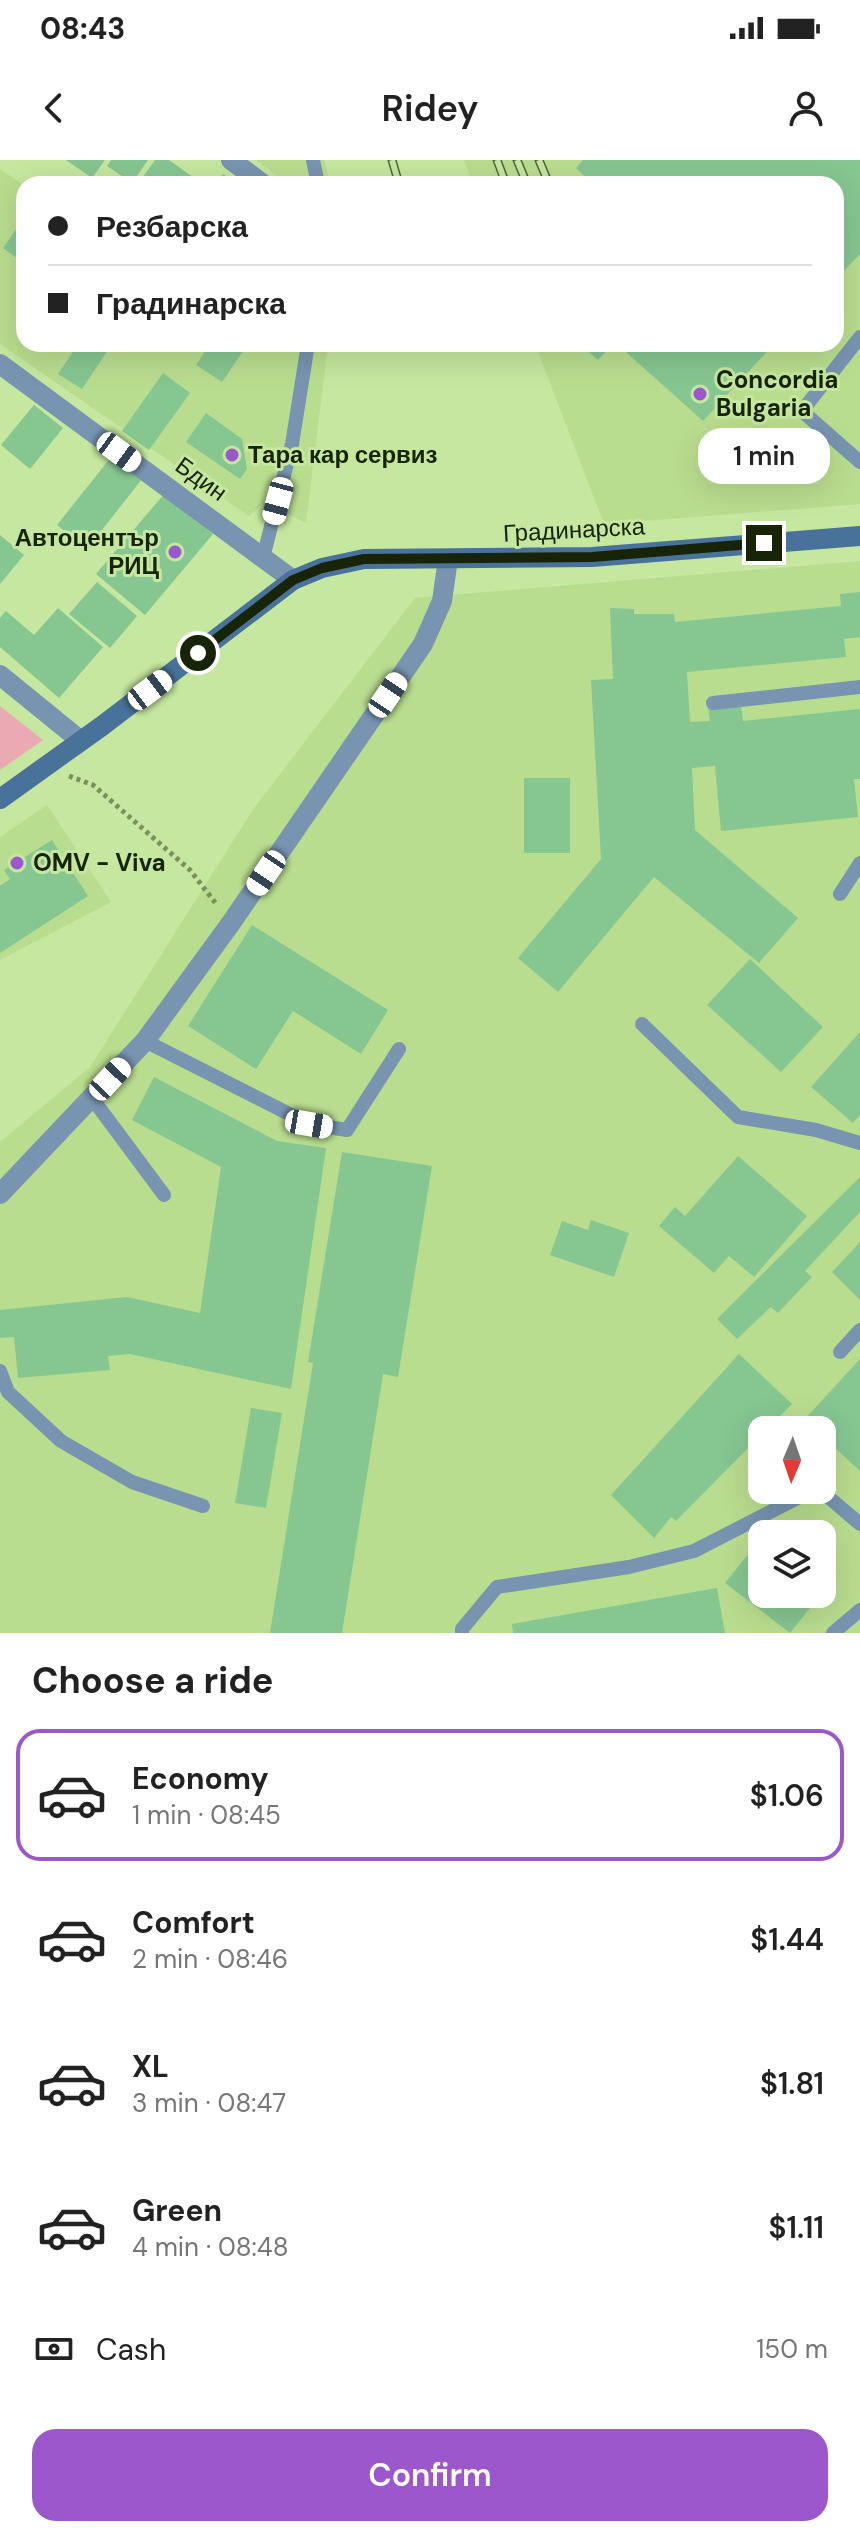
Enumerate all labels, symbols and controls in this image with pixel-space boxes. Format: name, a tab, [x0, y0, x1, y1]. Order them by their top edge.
text: 08:43	[40, 9, 125, 48]
text: Ridey	[382, 85, 478, 132]
icon: back	[32, 86, 76, 130]
icon: person	[784, 86, 828, 130]
text: Резбарска	[96, 207, 248, 246]
text: Градинарска	[96, 284, 286, 323]
place label: Concordia Bulgaria	[716, 364, 838, 423]
marker: Concordia Bulgaria	[691, 385, 709, 403]
callout: 1 min	[698, 427, 830, 483]
car	[93, 428, 145, 476]
place label: Тара кар сервиз	[248, 439, 438, 470]
text: 1 min	[733, 439, 795, 473]
marker: Тара кар сервиз	[223, 446, 241, 464]
street label: Бдин	[169, 449, 233, 508]
car	[260, 475, 296, 527]
street label: Градинарска	[502, 510, 646, 549]
place label: Автоцентър РИЦ	[15, 522, 159, 581]
route end	[746, 525, 782, 561]
marker: Автоцентър РИЦ	[166, 543, 184, 561]
route start	[180, 635, 216, 671]
car	[124, 666, 176, 714]
car	[365, 668, 411, 722]
car	[243, 846, 289, 900]
place label: OMV - Viva	[33, 847, 166, 878]
marker: OMV - Viva	[8, 854, 26, 872]
car	[85, 1053, 135, 1105]
car	[283, 1108, 335, 1140]
north arrow	[748, 1416, 836, 1504]
map controls	[748, 1416, 836, 1608]
button: layers	[748, 1520, 836, 1608]
text: Choose a ride	[32, 1657, 273, 1704]
icon: car	[36, 1759, 108, 1831]
text: Economy	[132, 1759, 269, 1798]
text: $1.06	[750, 1776, 824, 1815]
text: 1 min · 08:45	[132, 1798, 281, 1832]
icon: car	[36, 1903, 108, 1975]
text: Comfort	[132, 1903, 255, 1942]
text: $1.44	[750, 1920, 824, 1959]
text: 2 min · 08:46	[132, 1942, 288, 1976]
icon: car	[36, 2047, 108, 2119]
text: XL	[132, 2047, 169, 2086]
text: $1.81	[760, 2064, 824, 2103]
text: 3 min · 08:47	[132, 2086, 286, 2120]
icon: car	[36, 2191, 108, 2263]
text: Green	[132, 2191, 222, 2230]
text: $1.11	[769, 2208, 824, 2247]
text: 4 min · 08:48	[132, 2230, 288, 2264]
icon: cash	[32, 2327, 76, 2371]
text: Cash	[96, 2330, 166, 2369]
text: 150 m	[756, 2332, 828, 2366]
button: Confirm	[32, 2429, 828, 2521]

